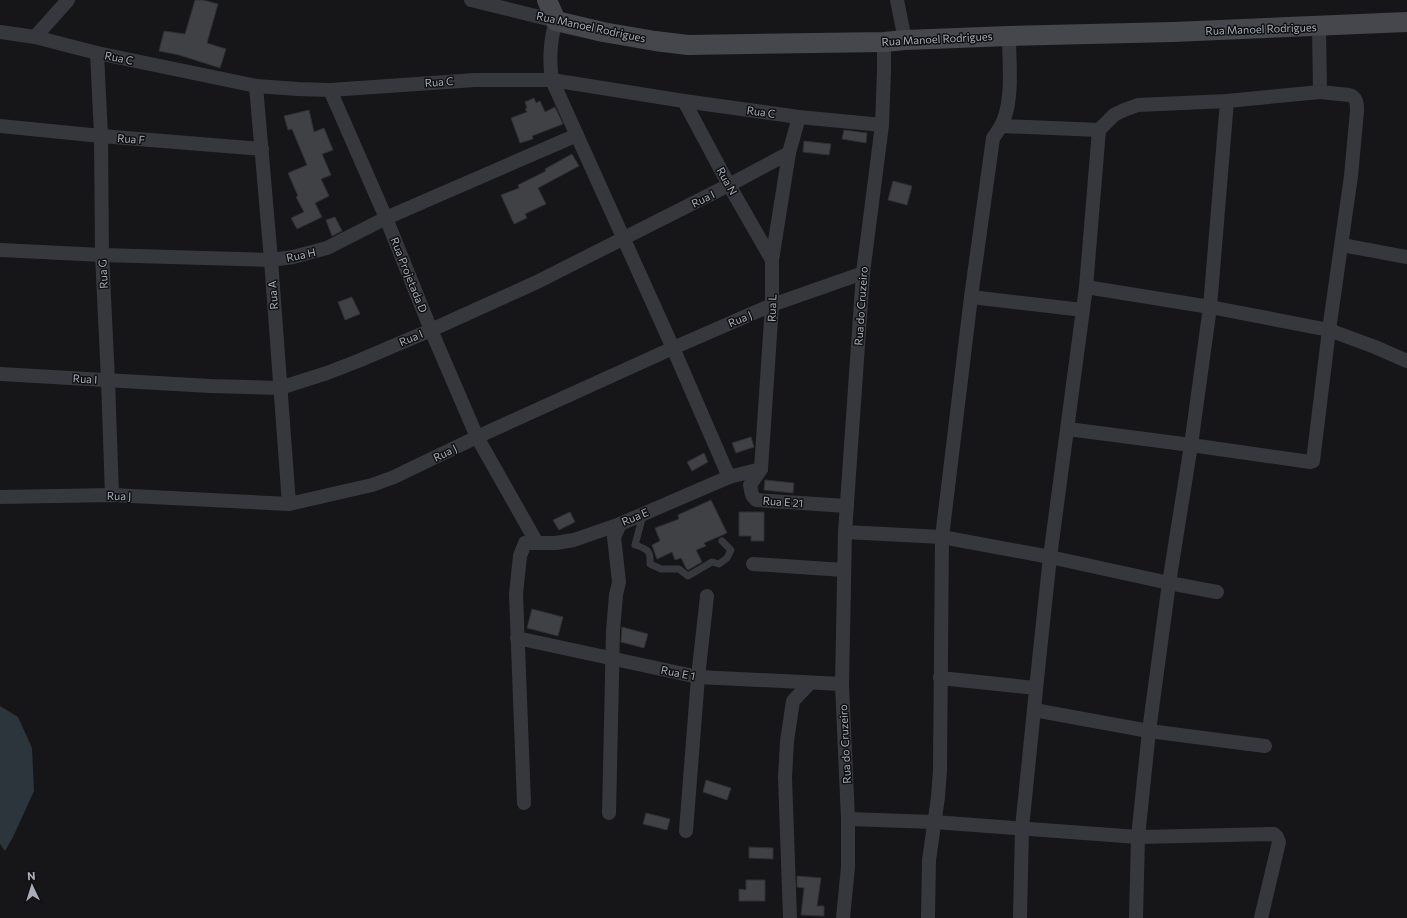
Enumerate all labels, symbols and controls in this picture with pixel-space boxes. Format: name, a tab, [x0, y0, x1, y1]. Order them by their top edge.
street label: Rua Manoel Rodrigues	[535, 9, 647, 44]
street label: Rua Manoel Rodrigues	[1205, 20, 1317, 37]
street label: Rua Manoel Rodrigues	[881, 29, 993, 48]
street label: Rua C	[104, 48, 135, 67]
street label: Rua C	[424, 74, 454, 89]
street label: Rua C	[746, 103, 776, 120]
street label: Rua F	[117, 131, 145, 146]
street label: Rua N	[715, 165, 740, 197]
street label: Rua I	[689, 187, 717, 210]
street label: Rua Projetada D	[388, 235, 430, 314]
street label: Rua H	[285, 245, 317, 264]
street label: Rua G	[95, 259, 110, 289]
street label: Rua do Cruzeiro	[851, 266, 870, 346]
street label: Rua A	[265, 280, 280, 310]
street label: Rua L	[765, 294, 778, 322]
street label: Rua J	[726, 308, 754, 330]
street label: Rua I	[397, 327, 425, 348]
street label: Rua I	[73, 371, 98, 386]
street label: Rua J	[431, 441, 459, 465]
street label: Rua J	[107, 489, 131, 503]
street label: Rua E 21	[762, 494, 804, 509]
street label: Rua E	[619, 505, 650, 528]
street label: Rua E 1	[660, 663, 696, 682]
street label: Rua do Cruzeiro	[836, 704, 853, 784]
north arrow	[12, 866, 52, 906]
text: N	[27, 869, 36, 882]

